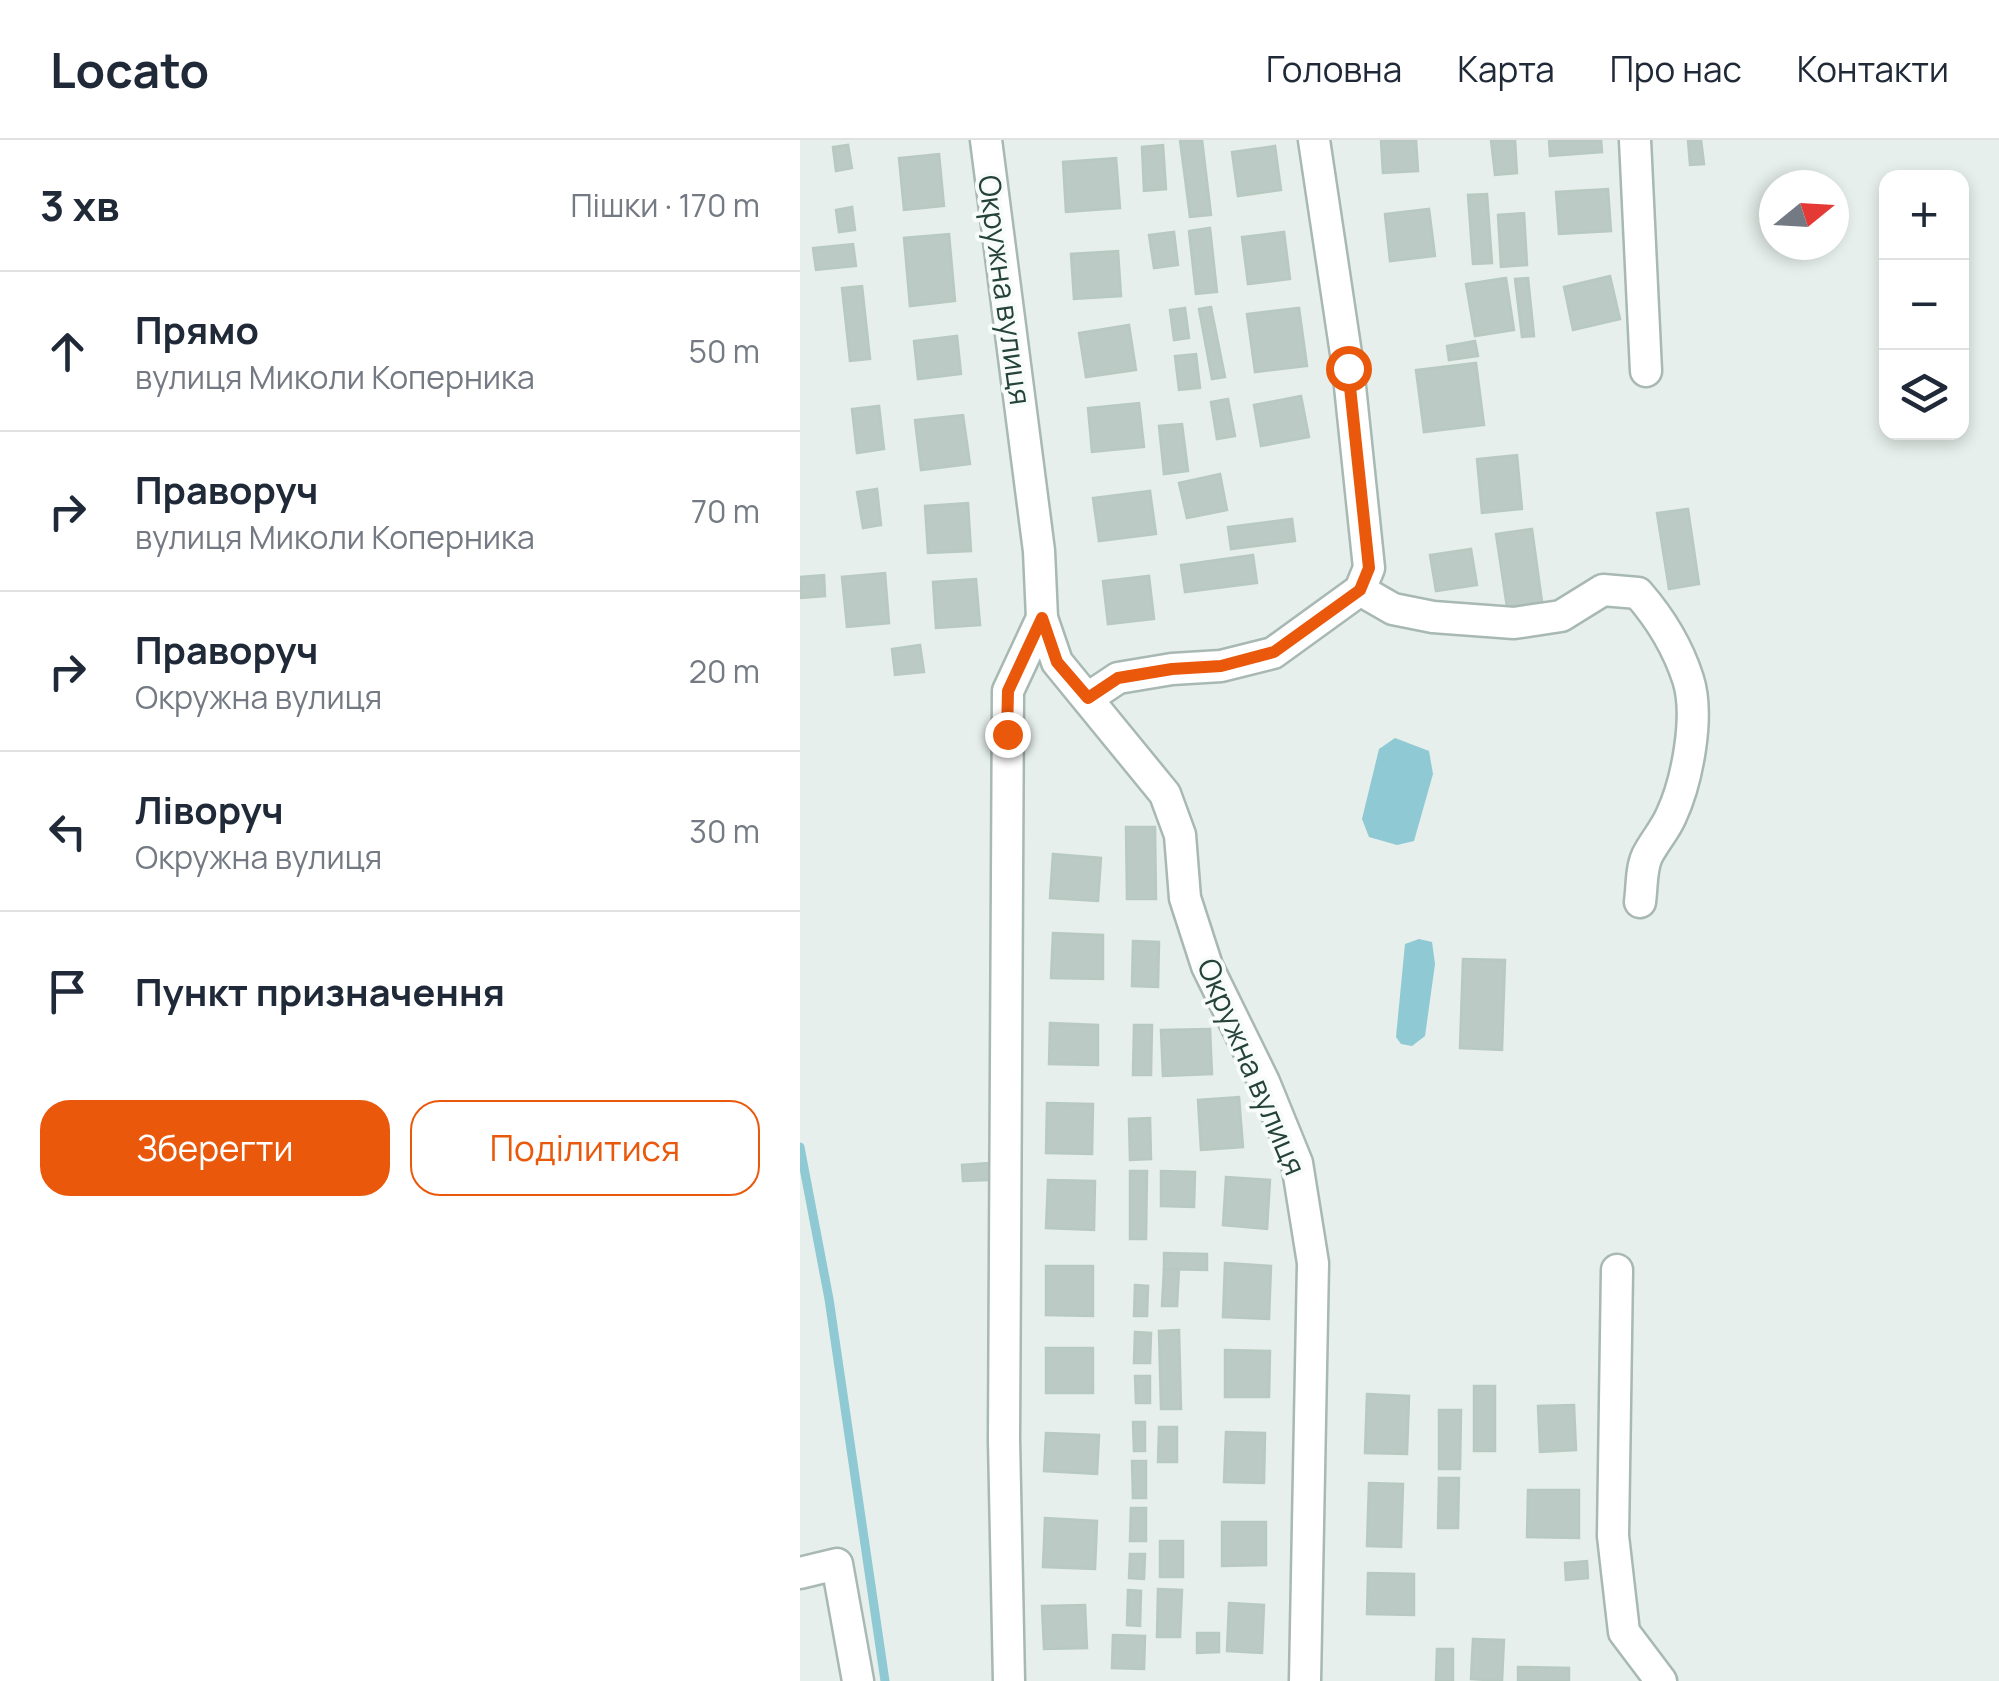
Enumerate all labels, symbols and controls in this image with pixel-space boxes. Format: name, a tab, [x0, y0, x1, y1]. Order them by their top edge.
text: Locato	[50, 37, 209, 102]
text: Головна	[1266, 45, 1402, 93]
text: Карта	[1457, 45, 1555, 93]
text: Про нас	[1610, 45, 1742, 93]
text: Контакти	[1797, 45, 1949, 93]
north arrow	[1759, 170, 1849, 260]
map controls	[1879, 170, 1969, 440]
button: +	[1879, 170, 1969, 260]
street label: Окружна вулиця	[969, 172, 1042, 407]
text: 3 хв	[40, 176, 120, 234]
text: Пішки · 170 m	[570, 183, 760, 227]
button: −	[1879, 260, 1969, 350]
text: Прямо	[135, 303, 259, 355]
icon: ahead	[40, 324, 95, 379]
text: 50 m	[688, 329, 760, 373]
route start	[1326, 346, 1372, 392]
button: layers	[1879, 350, 1969, 440]
text: вулиця Миколи Коперника	[135, 355, 535, 399]
text: Праворуч	[135, 463, 318, 515]
icon: right	[40, 484, 95, 539]
text: 70 m	[691, 489, 760, 533]
text: вулиця Миколи Коперника	[135, 515, 535, 559]
text: Праворуч	[135, 623, 318, 675]
icon: right	[40, 644, 95, 699]
text: 20 m	[689, 649, 760, 693]
text: Окружна вулиця	[135, 675, 382, 719]
route end	[985, 712, 1031, 758]
text: Ліворуч	[135, 783, 284, 835]
icon: left	[40, 804, 95, 859]
text: 30 m	[689, 809, 760, 853]
text: Окружна вулиця	[135, 835, 382, 879]
street label: Окружна вулиця	[1188, 952, 1317, 1181]
icon: arrive	[40, 964, 95, 1019]
text: Пункт призначення	[135, 965, 505, 1017]
button: Зберегти	[40, 1100, 390, 1196]
button: Поділитися	[410, 1100, 760, 1196]

